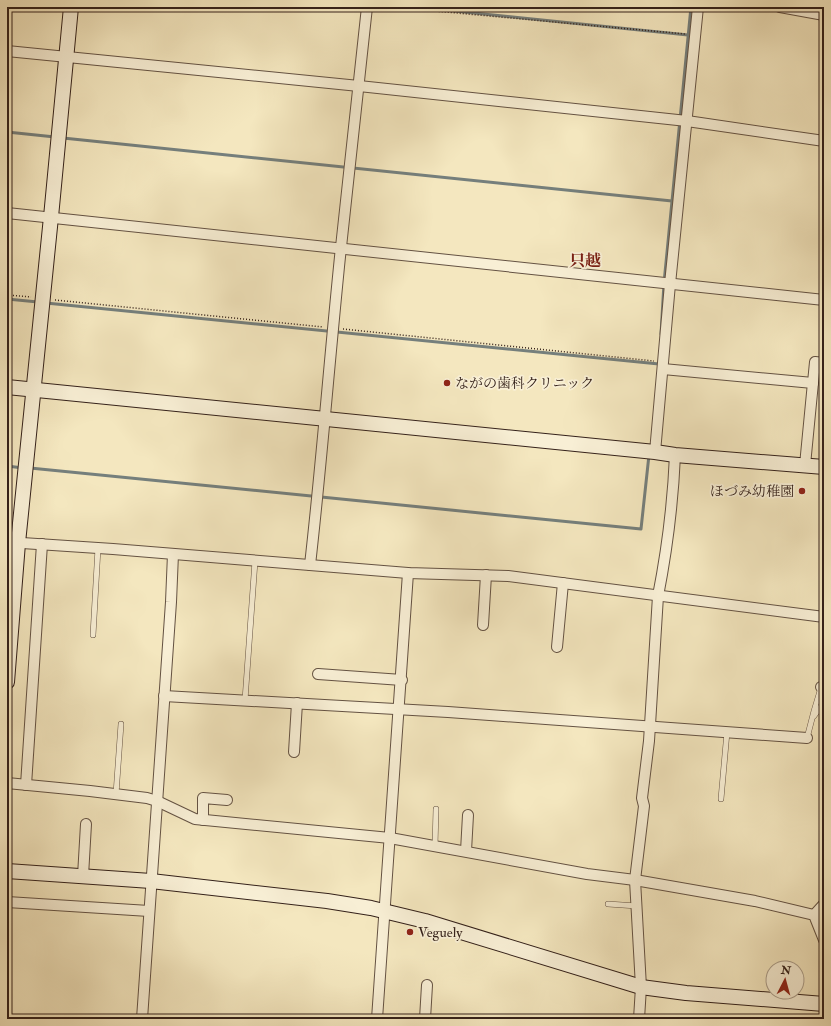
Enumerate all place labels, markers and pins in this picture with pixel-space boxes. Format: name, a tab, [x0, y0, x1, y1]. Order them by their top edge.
place label: ながの歯科クリニック	[455, 375, 594, 392]
marker: ながの歯科クリニック	[442, 378, 452, 388]
place label: ほづみ幼稚園	[710, 483, 794, 500]
marker: ほづみ幼稚園	[797, 486, 807, 496]
place label: Veguely	[418, 924, 463, 942]
marker: Veguely	[405, 927, 415, 937]

